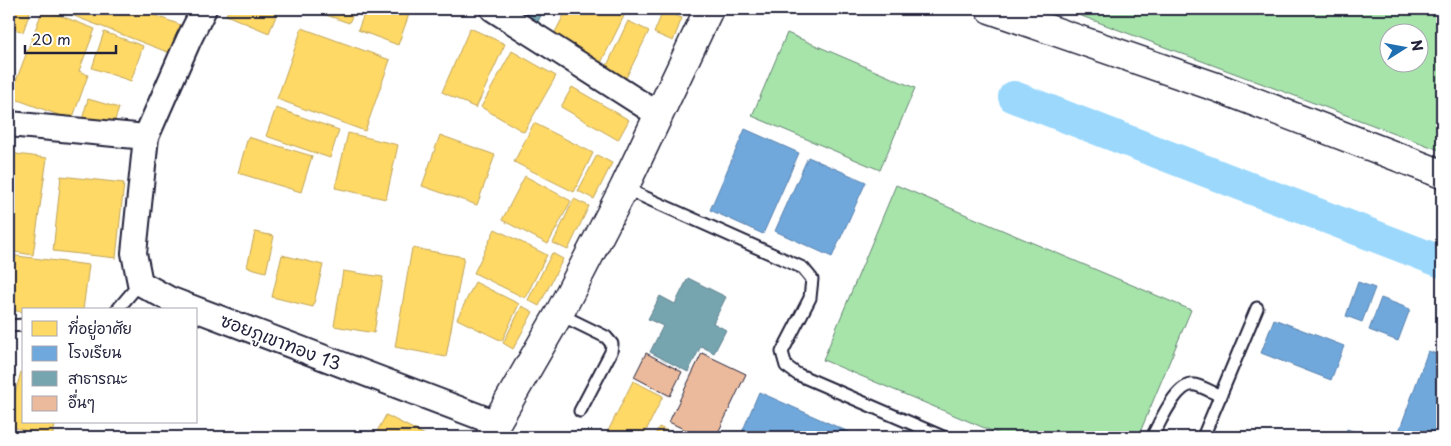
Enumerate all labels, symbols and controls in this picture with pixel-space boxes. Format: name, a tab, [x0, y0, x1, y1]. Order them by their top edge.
scale bar	[25, 22, 116, 54]
north arrow	[1378, 22, 1428, 72]
text: 20 m	[32, 27, 71, 50]
text: N	[1406, 38, 1429, 53]
street label: ซอยภูเขาทอง 13	[216, 306, 345, 378]
legend	[22, 308, 198, 424]
text: ที่อยู่อาศัย	[68, 315, 132, 340]
text: โรงเรียน	[68, 340, 122, 363]
text: สาธารณะ	[68, 366, 128, 389]
text: อื่นๆ	[68, 389, 95, 413]

